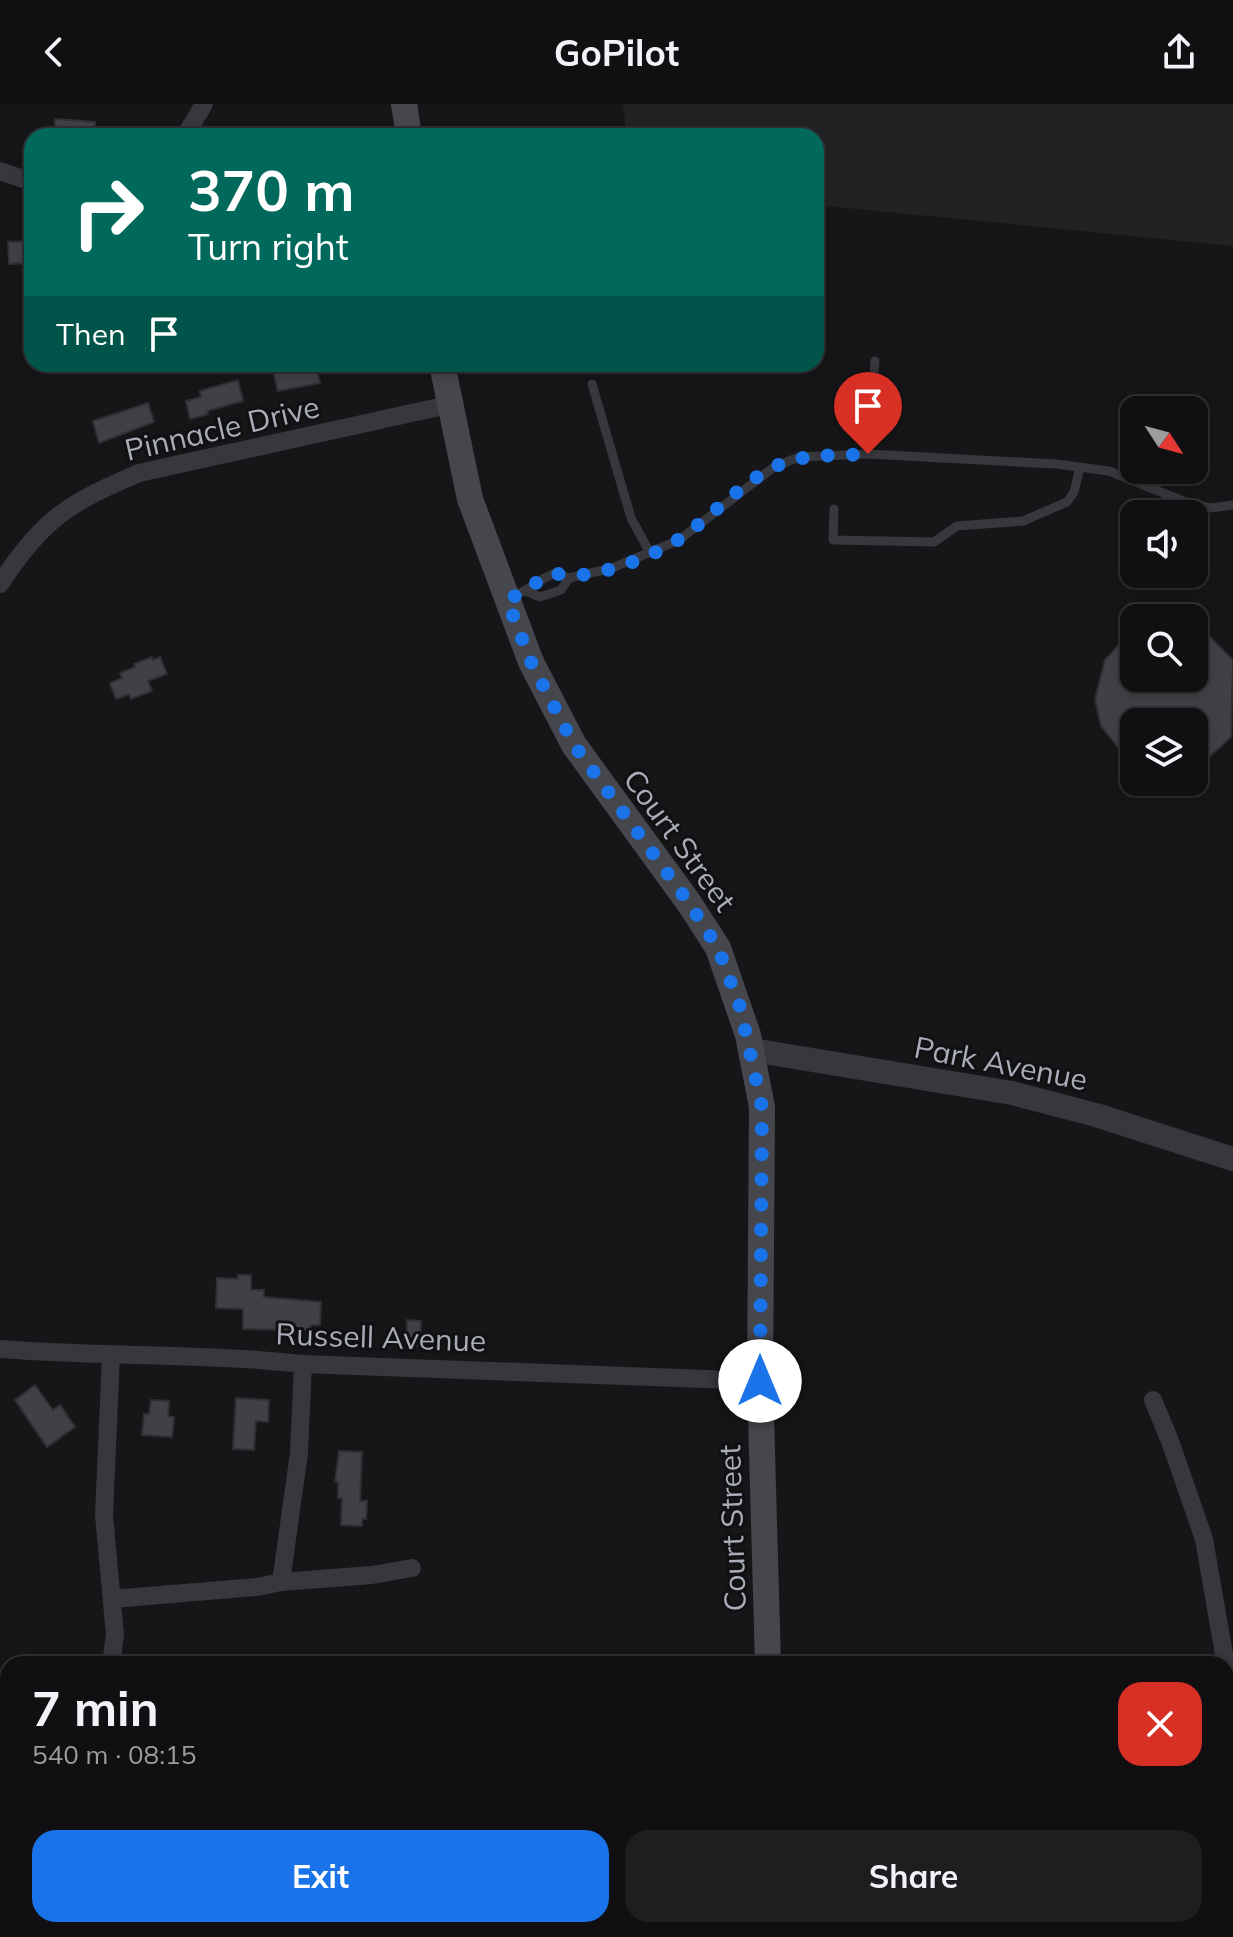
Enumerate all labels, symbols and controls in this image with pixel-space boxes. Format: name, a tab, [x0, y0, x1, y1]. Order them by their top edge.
icon: back	[32, 30, 76, 74]
text: GoPilot	[554, 30, 679, 75]
icon: share	[1157, 30, 1201, 74]
text: 370 m	[188, 155, 355, 225]
icon: right	[56, 160, 160, 264]
text: Turn right	[188, 224, 349, 269]
icon: arrive	[142, 312, 186, 356]
text: Then	[56, 315, 126, 353]
pin	[834, 372, 902, 454]
icon: arrive	[846, 384, 890, 428]
street label: Pinnacle Drive	[121, 387, 323, 469]
north arrow	[1120, 396, 1208, 484]
map controls	[1120, 396, 1208, 796]
button: sound	[1120, 500, 1208, 588]
button: search	[1120, 604, 1208, 692]
button: layers	[1120, 708, 1208, 796]
street label: Court Street	[616, 761, 744, 919]
street label: Park Avenue	[911, 1028, 1091, 1098]
street label: Russell Avenue	[275, 1314, 487, 1360]
position arrow	[718, 1339, 802, 1423]
street label: Court Street	[710, 1444, 754, 1612]
text: 7 min	[32, 1678, 159, 1738]
button: close	[1118, 1682, 1202, 1766]
text: 540 m · 08:15	[32, 1738, 196, 1771]
button: Exit	[32, 1830, 609, 1922]
button: Share	[625, 1830, 1202, 1922]

